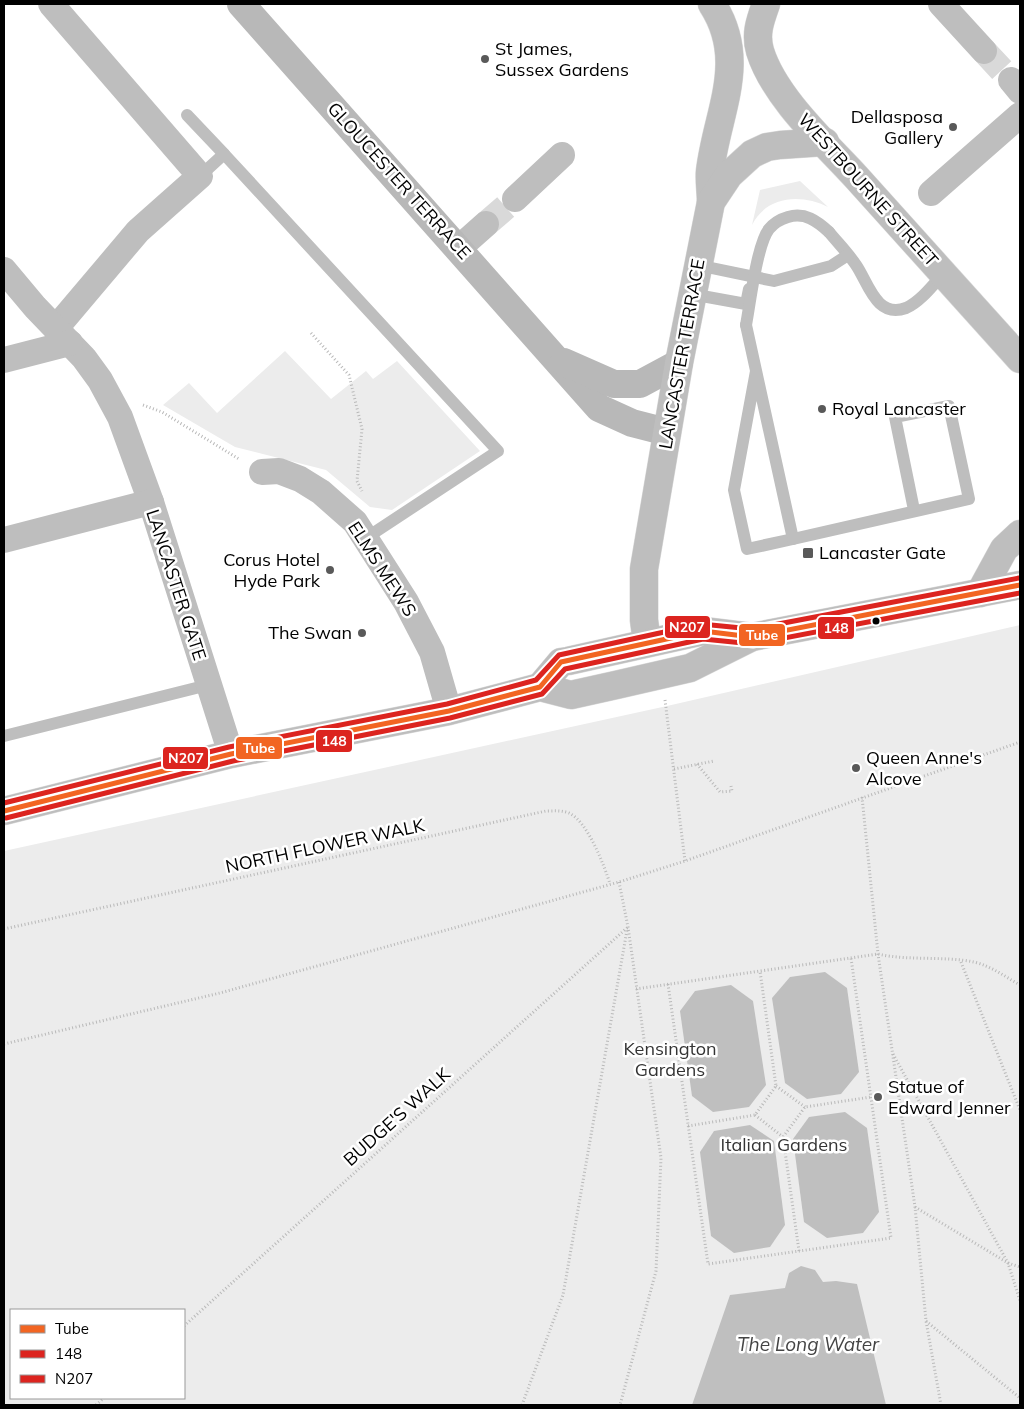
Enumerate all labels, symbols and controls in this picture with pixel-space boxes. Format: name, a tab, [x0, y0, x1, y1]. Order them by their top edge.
place label: St James, Sussex Gardens	[495, 37, 629, 81]
marker: St James, Sussex Gardens	[479, 53, 491, 65]
street label: GLOUCESTER TERRACE	[323, 97, 476, 264]
place label: Dellasposa Gallery	[851, 105, 943, 149]
street label: WESTBOURNE STREET	[793, 108, 944, 271]
marker: Dellasposa Gallery	[947, 121, 959, 133]
street label: LANCASTER TERRACE	[653, 257, 710, 451]
place label: Royal Lancaster	[832, 397, 966, 420]
marker: Royal Lancaster	[816, 403, 828, 415]
street label: LANCASTER GATE	[141, 507, 212, 663]
street label: ELMS MEWS	[343, 517, 422, 621]
place label: Lancaster Gate	[819, 541, 946, 564]
marker: Lancaster Gate	[801, 546, 815, 560]
place label: Corus Hotel Hyde Park	[223, 548, 321, 592]
marker: Corus Hotel Hyde Park	[324, 564, 336, 576]
line badge: N207	[664, 615, 711, 639]
line badge: 148	[817, 616, 855, 640]
unlabelled marker	[871, 616, 881, 626]
text: N207	[669, 618, 705, 636]
text: 148	[823, 619, 849, 637]
place label: The Swan	[268, 621, 352, 644]
line badge: Tube	[738, 623, 786, 647]
text: Tube	[746, 626, 778, 644]
marker: The Swan	[356, 627, 368, 639]
line badge: 148	[315, 729, 353, 753]
text: 148	[321, 732, 347, 750]
line badge: Tube	[235, 736, 283, 760]
text: Tube	[243, 739, 275, 757]
line badge: N207	[162, 746, 209, 770]
place label: Queen Anne's Alcove	[866, 746, 982, 790]
text: N207	[168, 749, 204, 767]
marker: Queen Anne's Alcove	[850, 762, 862, 774]
street label: NORTH FLOWER WALK	[223, 813, 427, 878]
park label: Kensington Gardens	[623, 1037, 717, 1081]
street label: BUDGE'S WALK	[338, 1062, 455, 1171]
place label: Statue of Edward Jenner	[888, 1075, 1011, 1119]
marker: Statue of Edward Jenner	[872, 1091, 884, 1103]
park label: Italian Gardens	[721, 1133, 847, 1156]
legend	[10, 1309, 185, 1399]
text: Tube	[55, 1319, 89, 1338]
water label: The Long Water	[737, 1332, 880, 1356]
text: 148	[55, 1344, 82, 1363]
text: N207	[55, 1369, 93, 1388]

